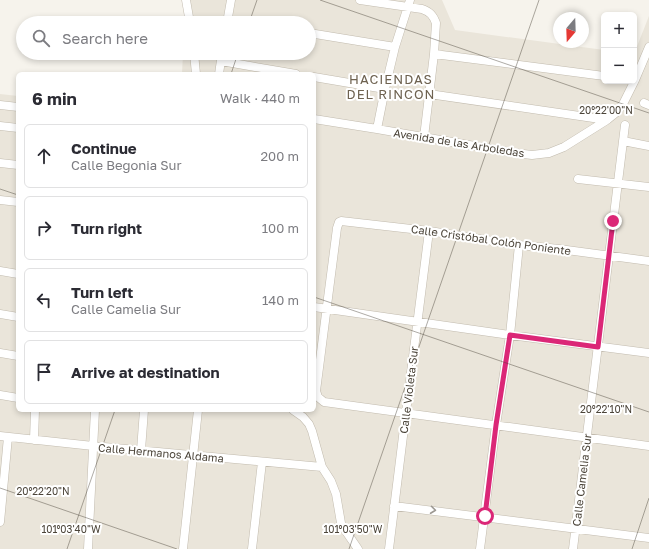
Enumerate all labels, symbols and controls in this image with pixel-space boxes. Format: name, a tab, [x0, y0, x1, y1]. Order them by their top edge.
north arrow	[553, 12, 589, 48]
map controls	[601, 12, 637, 84]
button: +	[601, 12, 637, 48]
search box	[16, 16, 316, 60]
icon: search	[30, 27, 52, 49]
text: Search here	[62, 29, 148, 47]
button: −	[601, 48, 637, 84]
district label: HACIENDAS DEL RINCON	[347, 71, 435, 102]
text: 6 min	[32, 88, 77, 109]
text: Walk · 440 m	[220, 90, 300, 106]
text: 20°22'00"N	[579, 104, 633, 116]
street label: Avenida de las Arboledas	[393, 126, 526, 159]
text: Continue	[71, 139, 137, 157]
icon: ahead	[33, 145, 55, 167]
text: 200 m	[261, 148, 299, 164]
text: Calle Begonia Sur	[71, 157, 182, 173]
route end	[604, 212, 622, 230]
icon: right	[33, 217, 55, 239]
text: Turn right	[71, 219, 142, 237]
text: 100 m	[262, 220, 299, 236]
street label: Calle Cristóbal Colón Poniente	[410, 222, 572, 257]
text: Turn left	[71, 283, 133, 301]
icon: left	[33, 289, 55, 311]
text: 140 m	[262, 292, 299, 308]
text: Calle Camelia Sur	[71, 301, 181, 317]
street label: Calle Violeta Sur	[397, 345, 420, 434]
icon: arrive	[33, 361, 55, 383]
text: Arrive at destination	[71, 363, 220, 381]
text: 20°22'10"N	[580, 403, 632, 415]
street label: Calle Camelia Sur	[569, 432, 594, 527]
street label: Calle Hermanos Aldama	[98, 441, 224, 464]
text: 20°22'20"N	[16, 485, 70, 497]
one-way arrow	[430, 506, 436, 515]
route start	[476, 507, 494, 525]
text: 101°03'40"W	[41, 523, 101, 535]
text: 101°03'50"W	[324, 523, 383, 535]

